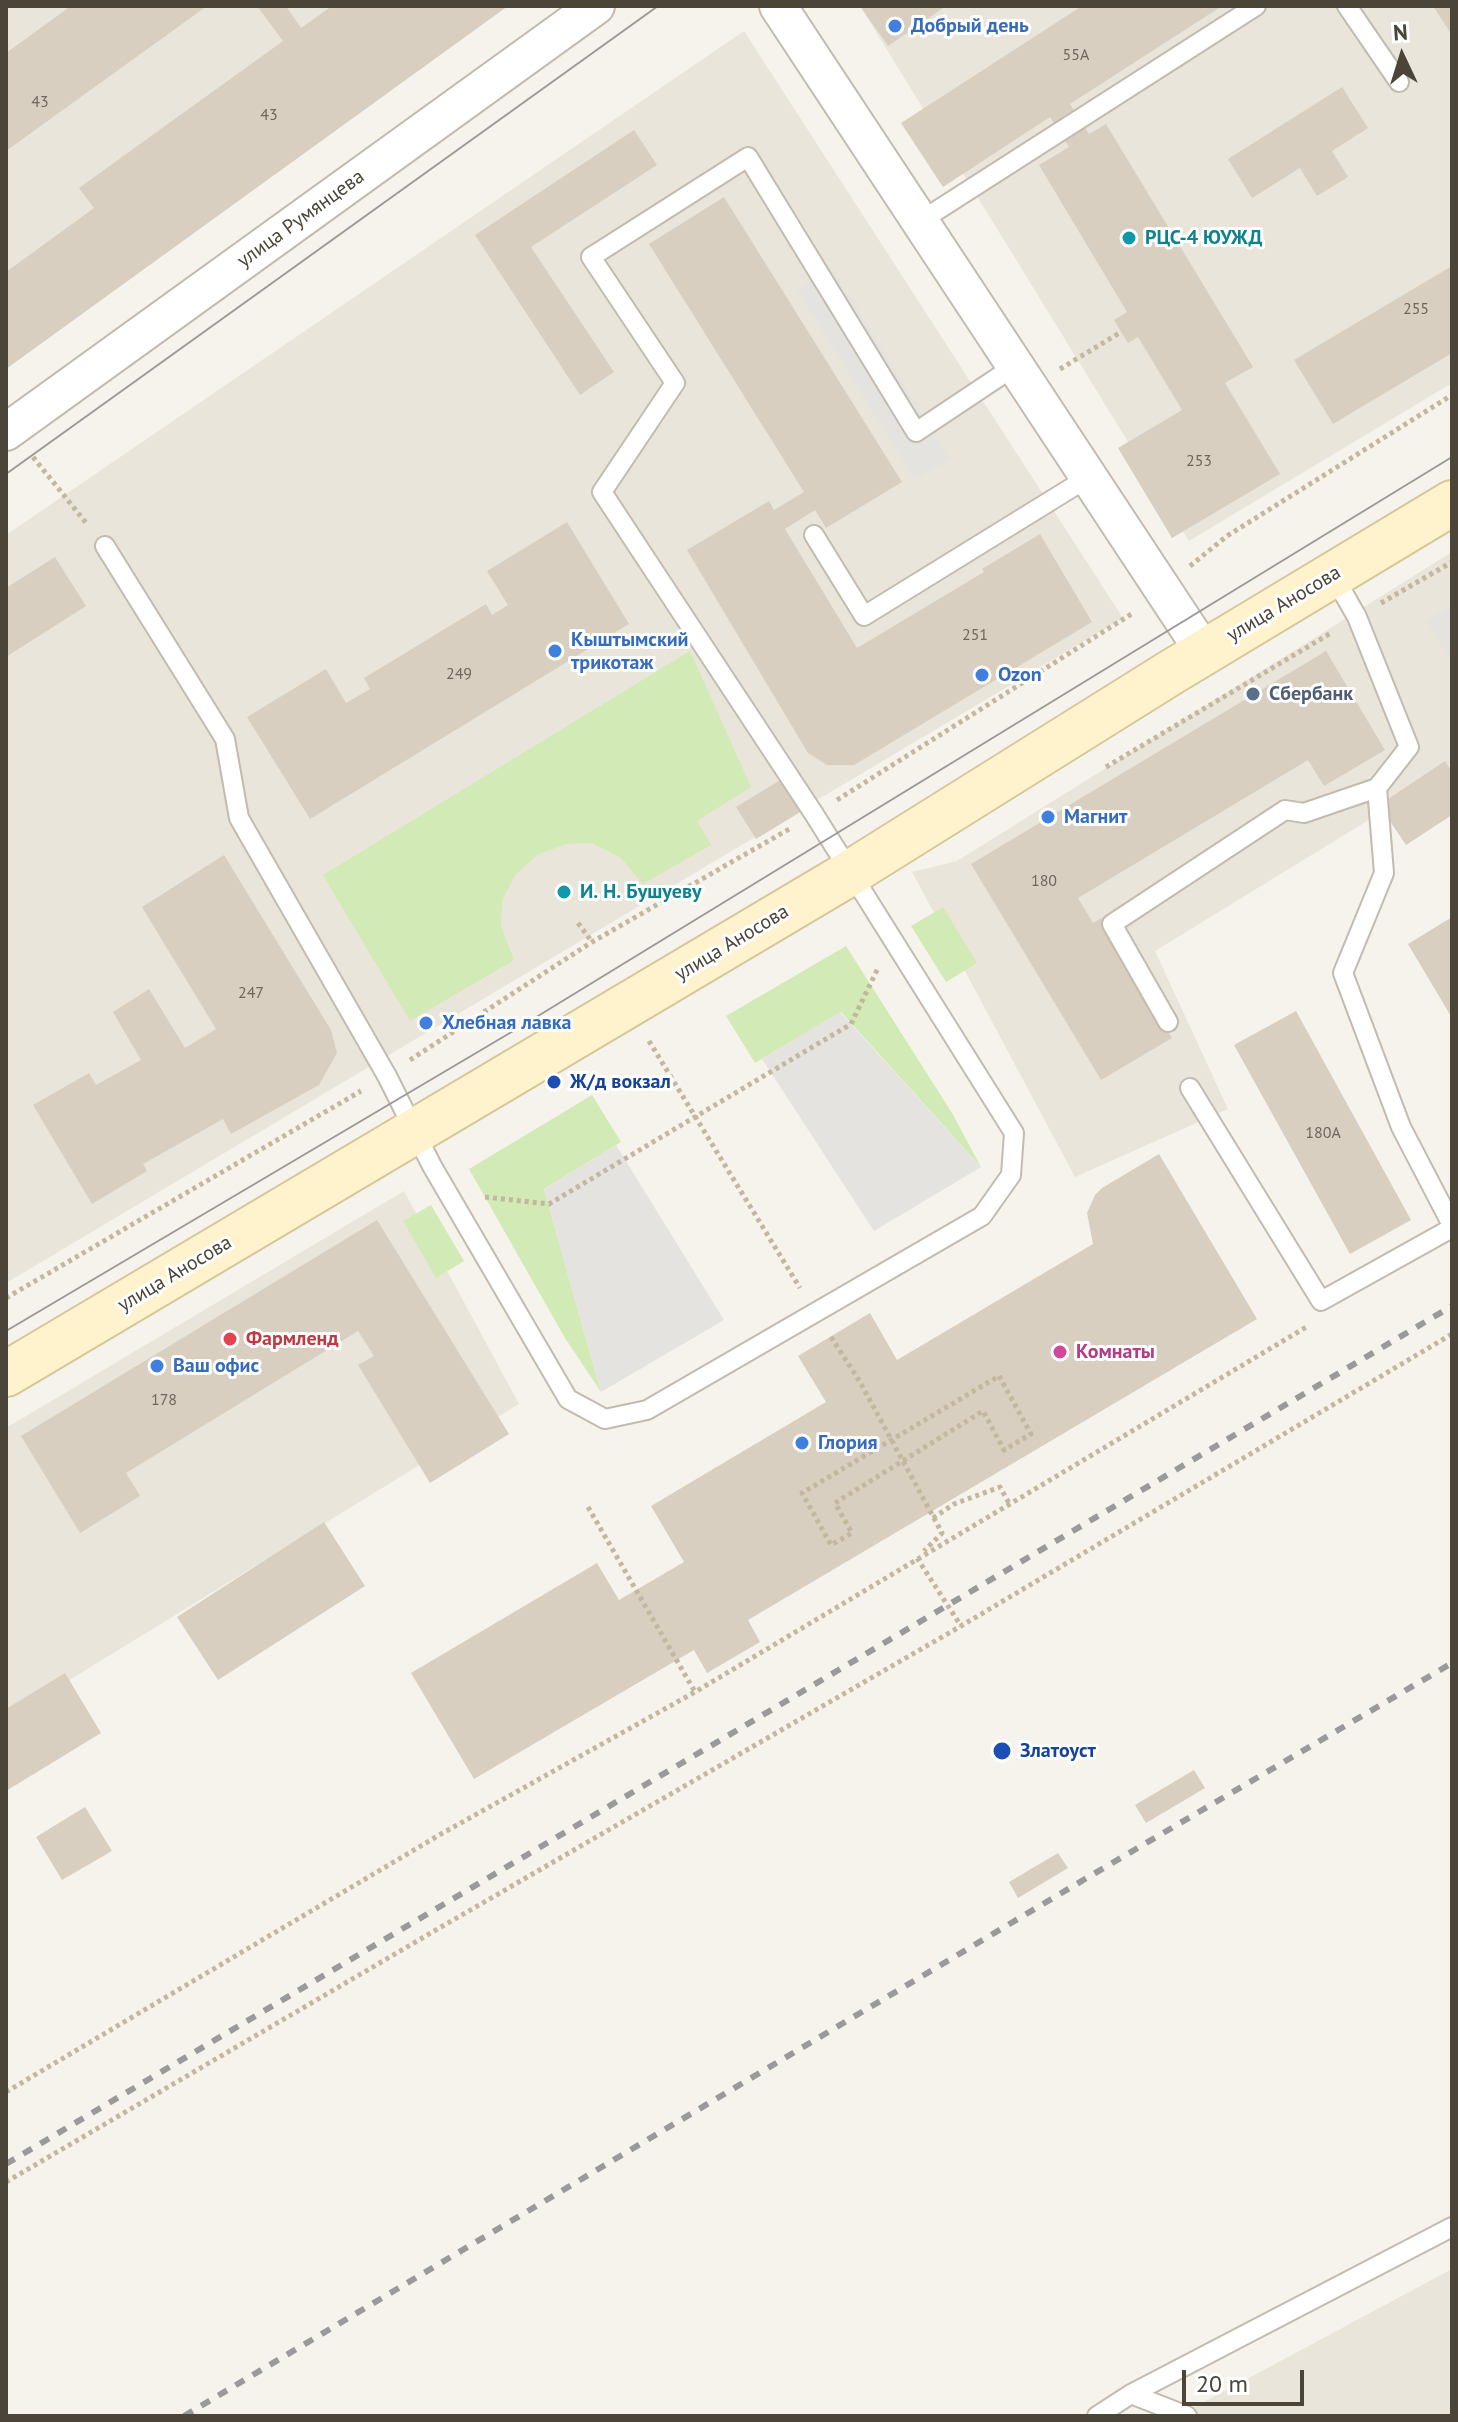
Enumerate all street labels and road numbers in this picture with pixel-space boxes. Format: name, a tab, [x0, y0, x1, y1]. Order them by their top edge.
street label: улица Румянцева	[233, 165, 369, 273]
street label: улица Аносова	[1223, 561, 1345, 647]
street label: улица Аносова	[671, 900, 793, 986]
street label: улица Аносова	[114, 1231, 236, 1317]

